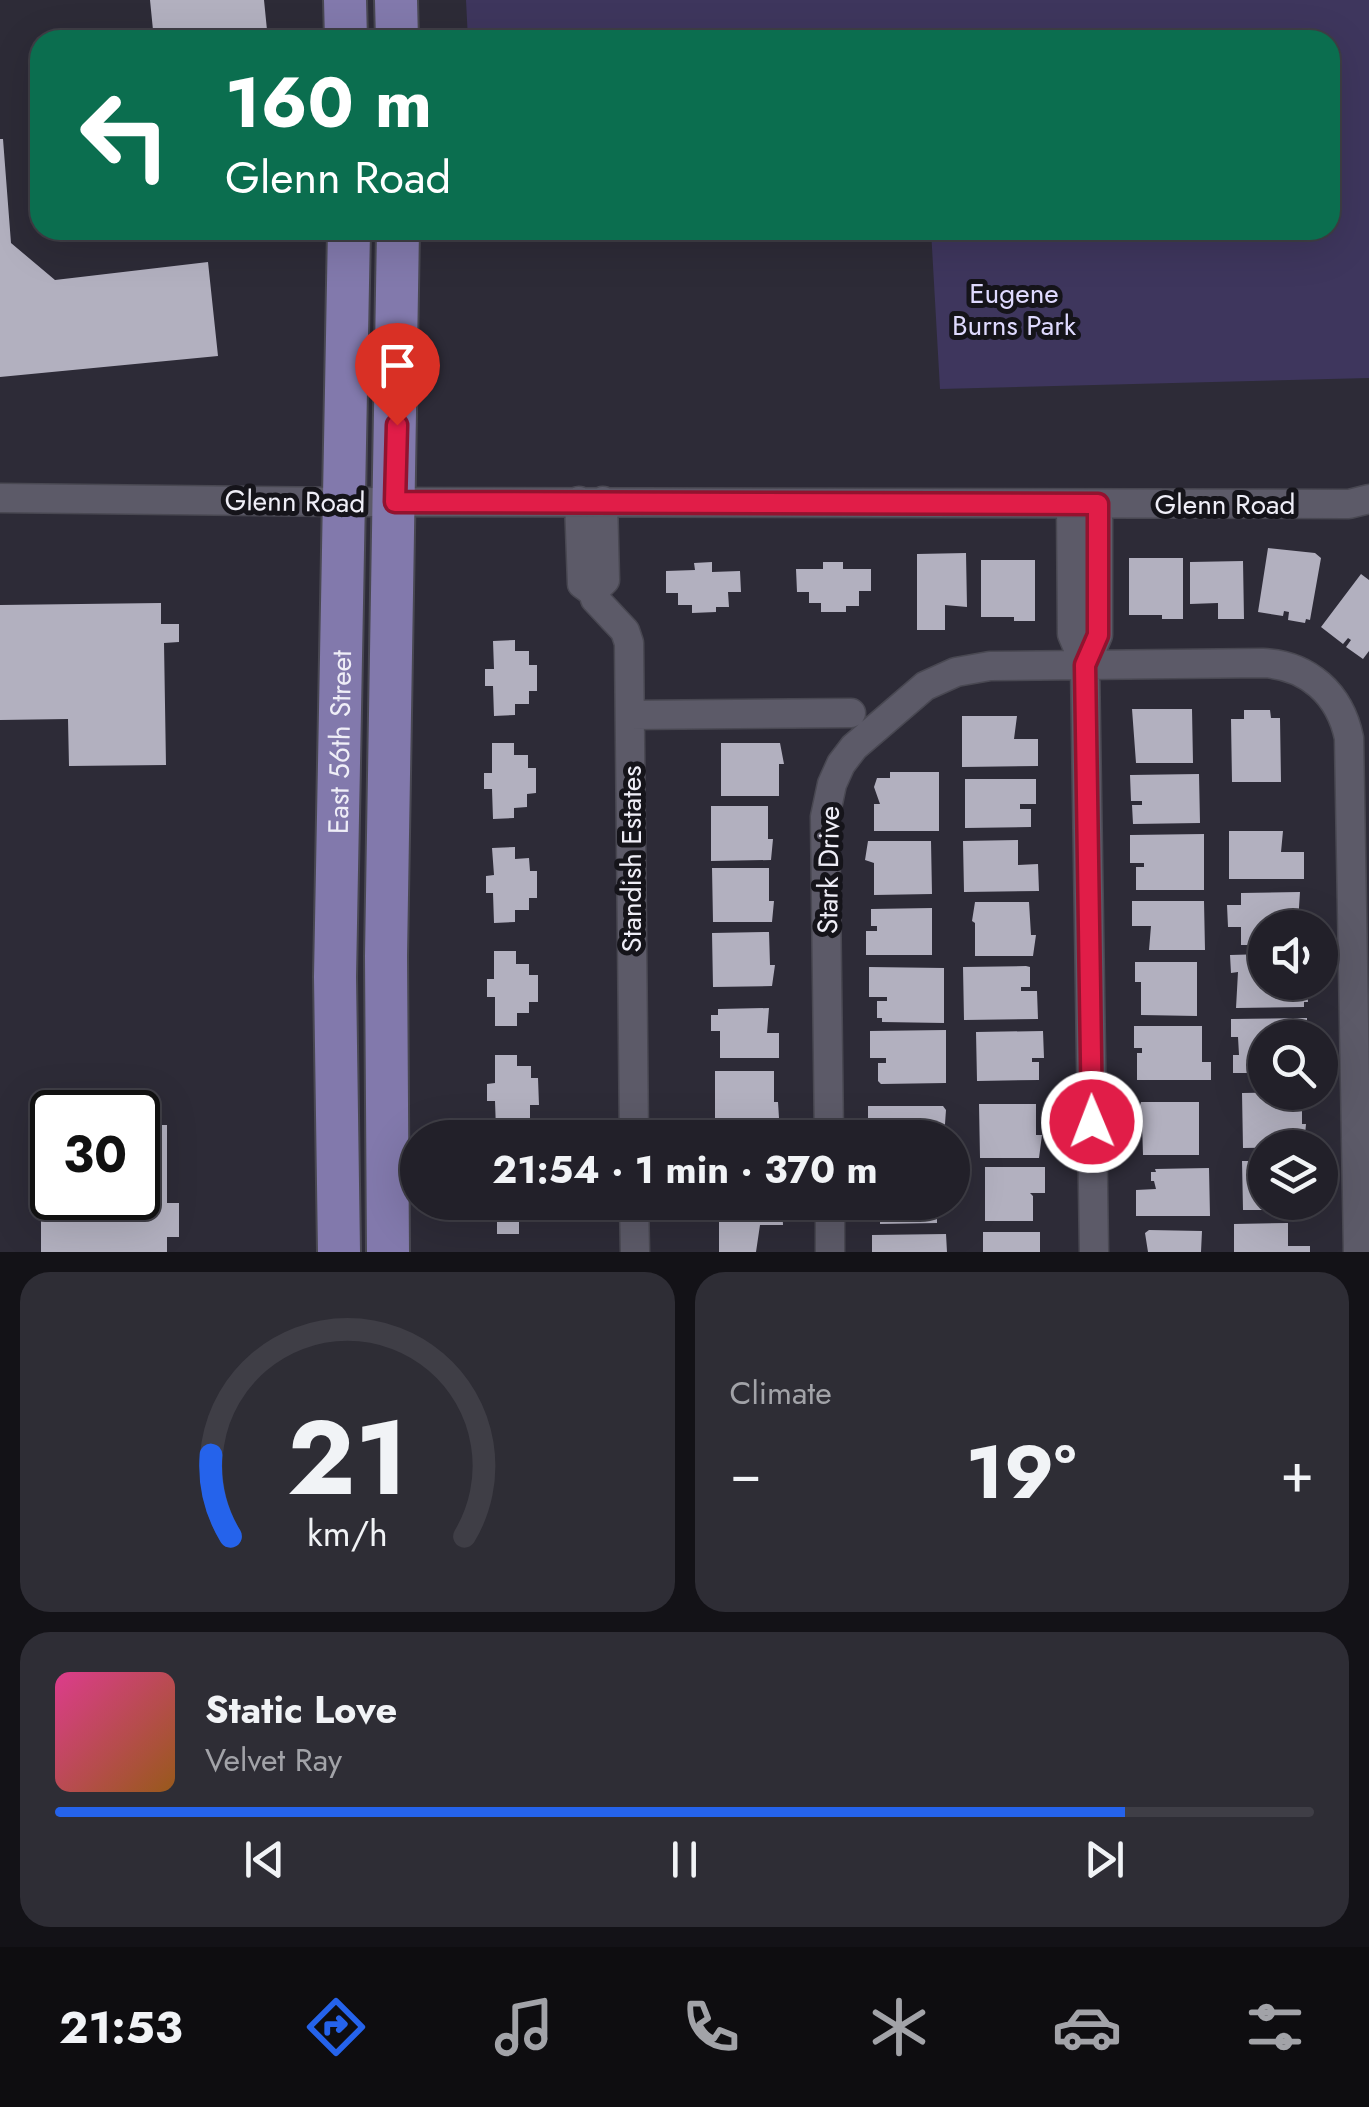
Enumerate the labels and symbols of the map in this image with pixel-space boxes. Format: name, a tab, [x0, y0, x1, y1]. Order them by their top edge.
park label: Eugene Burns Park	[952, 273, 1077, 346]
pin	[355, 323, 440, 426]
street label: Glenn Road	[224, 480, 366, 523]
street label: Glenn Road	[1155, 484, 1295, 525]
street label: East 56th Street	[318, 649, 362, 834]
street label: Standish Estates	[611, 765, 652, 953]
street label: Stark Drive	[807, 806, 850, 934]
position arrow	[1040, 1070, 1144, 1174]
speed limit sign: 30	[30, 1090, 160, 1220]

